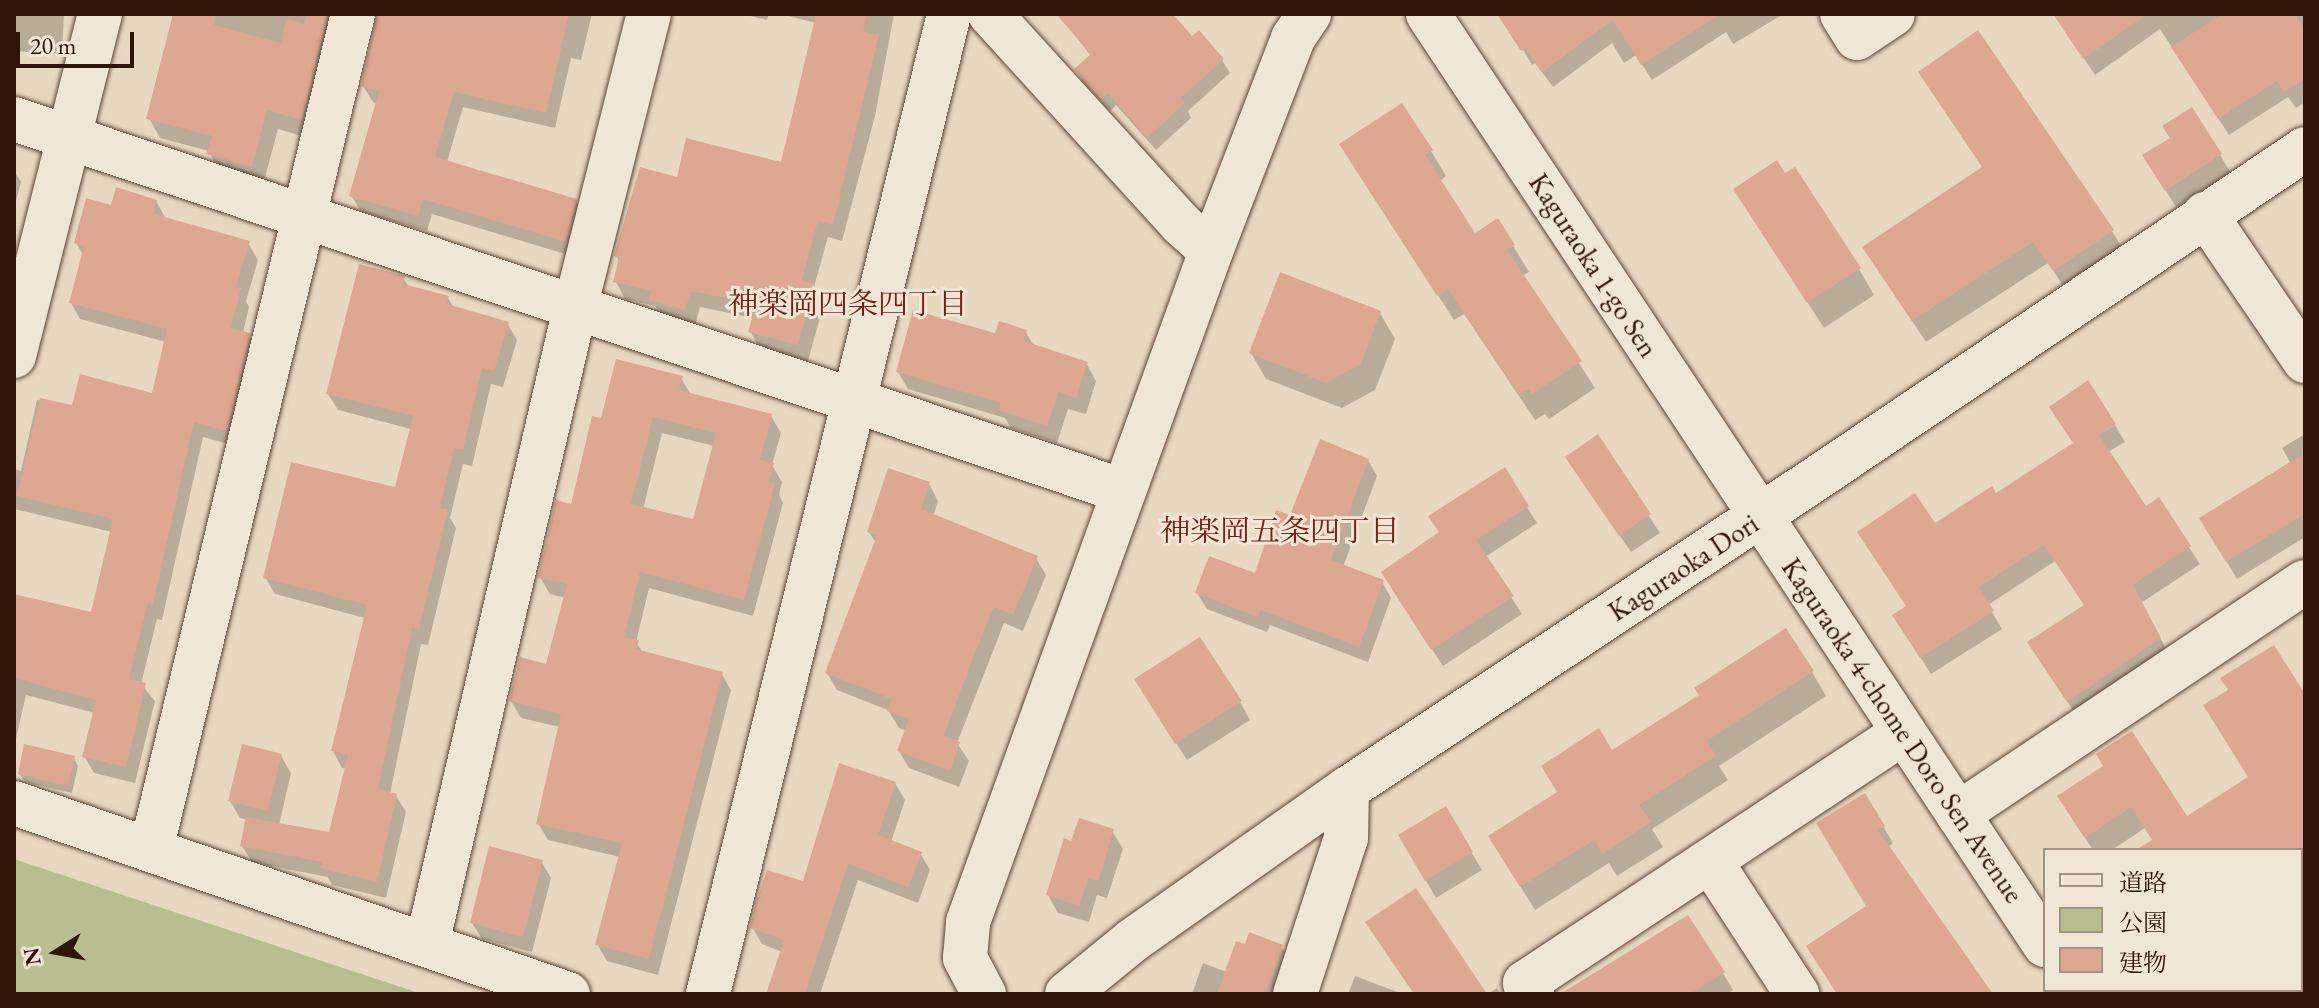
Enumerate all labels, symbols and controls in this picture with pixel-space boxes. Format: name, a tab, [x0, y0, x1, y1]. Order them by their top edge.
scale bar	[20, 16, 138, 66]
text: 20 m	[30, 30, 77, 61]
street label: Kaguraoka 1-go Sen	[1522, 167, 1666, 363]
district label: 神楽岡四条四丁目	[728, 286, 968, 322]
street label: Kaguraoka Dori	[1602, 506, 1764, 628]
district label: 神楽岡五条四丁目	[1160, 513, 1400, 549]
street label: Kaguraoka 4-chome Doro Sen Avenue	[1775, 551, 2031, 909]
legend	[2043, 848, 2303, 992]
text: 道路	[2119, 867, 2167, 898]
text: 公園	[2119, 907, 2167, 938]
north arrow	[16, 912, 96, 992]
text: N	[16, 945, 48, 968]
text: 建物	[2119, 947, 2167, 978]

